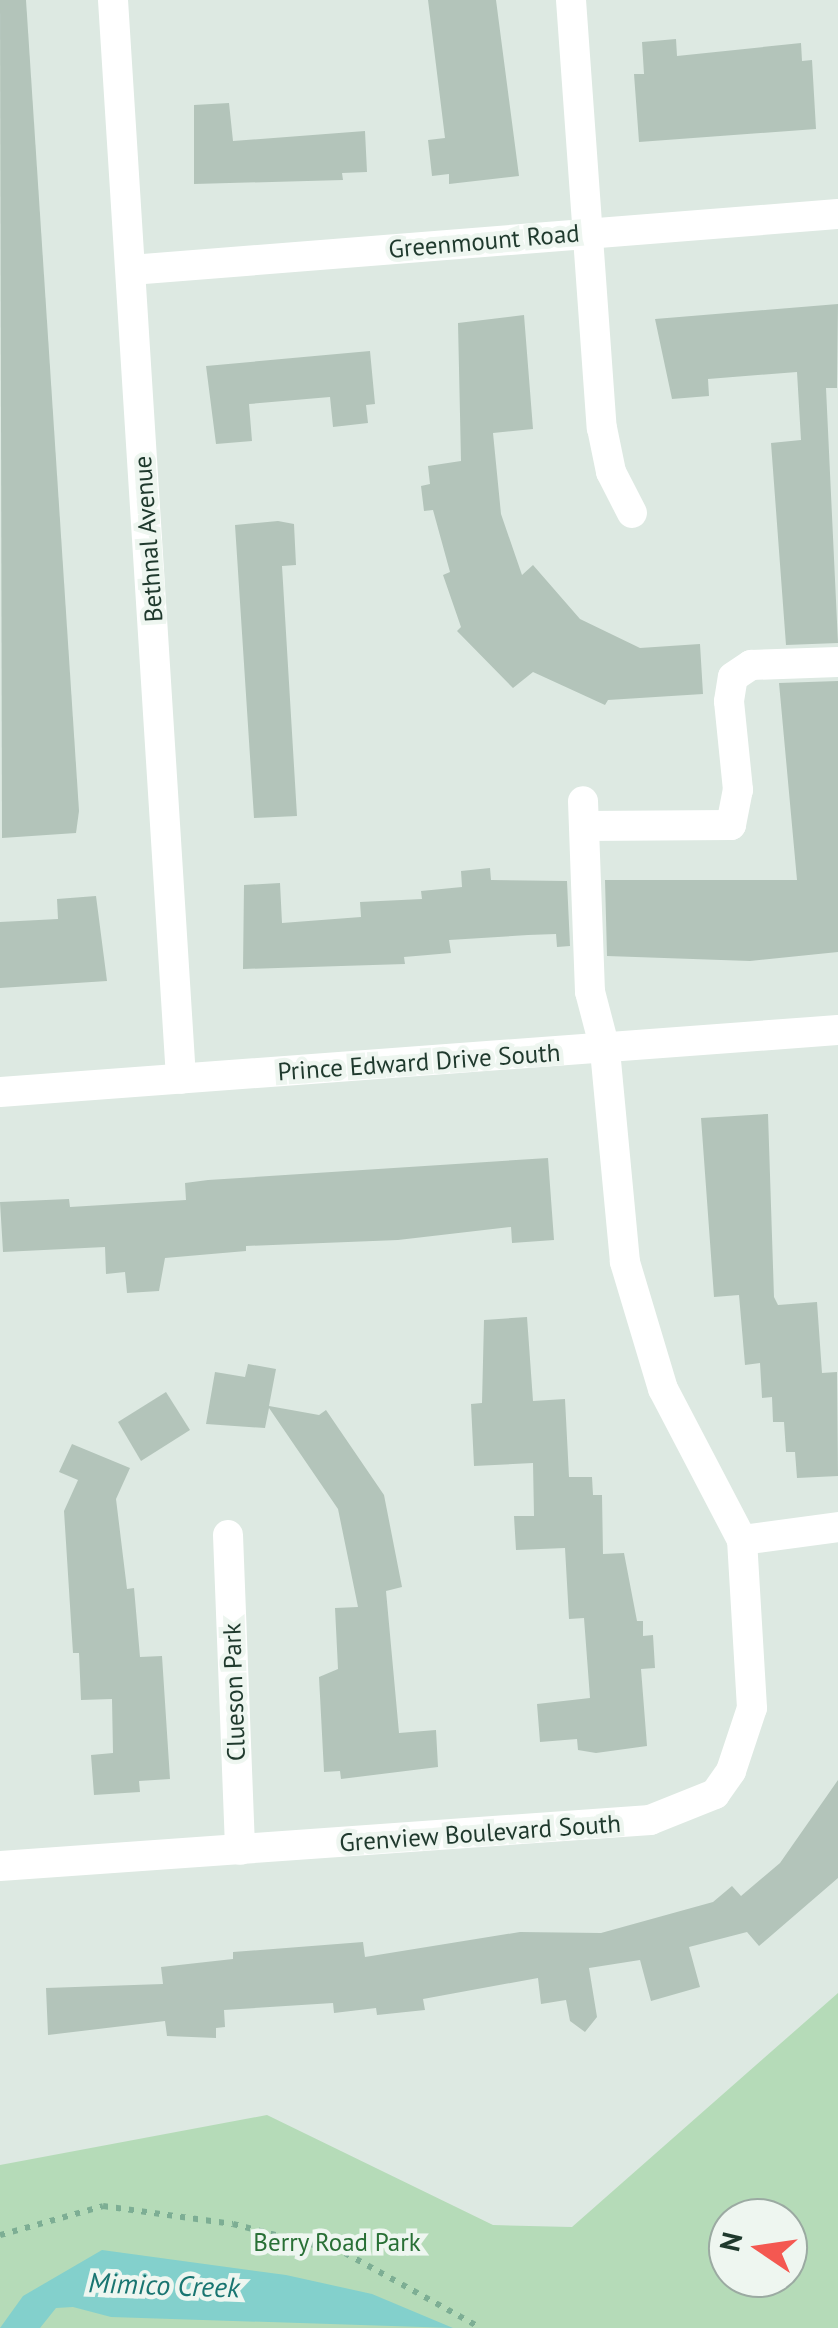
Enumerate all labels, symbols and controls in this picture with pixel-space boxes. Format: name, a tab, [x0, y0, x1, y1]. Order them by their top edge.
street label: Greenmount Road	[387, 218, 581, 264]
street label: Bethnal Avenue	[127, 454, 169, 624]
street label: Prince Edward Drive South	[277, 1037, 561, 1087]
street label: Clueson Park	[217, 1623, 251, 1761]
street label: Grenview Boulevard South	[338, 1808, 622, 1858]
north arrow	[708, 2198, 808, 2298]
park label: Berry Road Park	[253, 2227, 421, 2257]
text: N	[710, 2228, 750, 2255]
water label: Mimico Creek	[88, 2266, 240, 2304]

